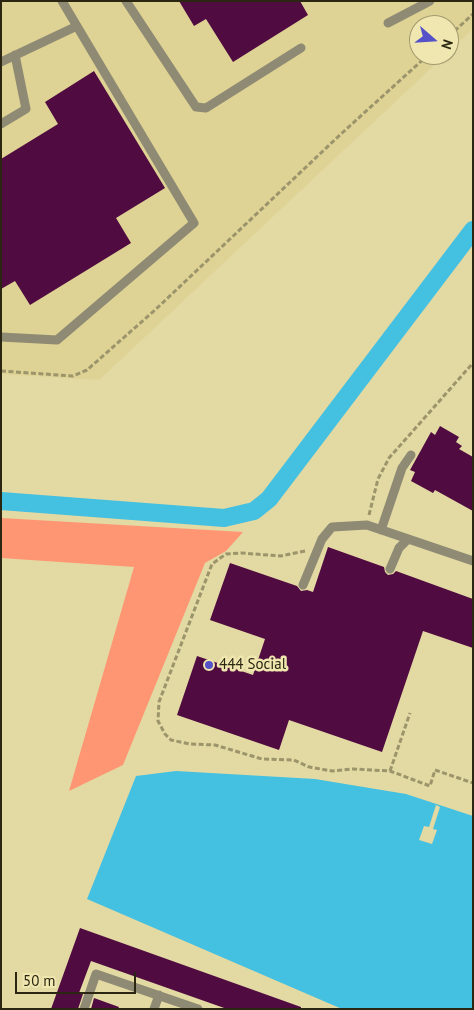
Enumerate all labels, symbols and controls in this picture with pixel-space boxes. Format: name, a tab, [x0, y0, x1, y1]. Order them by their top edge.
north arrow	[409, 15, 459, 65]
text: N	[437, 37, 457, 52]
place label: 444 Social	[219, 656, 286, 674]
marker: 444 Social	[203, 659, 215, 671]
scale bar	[18, 962, 139, 994]
text: 50 m	[23, 971, 56, 990]

